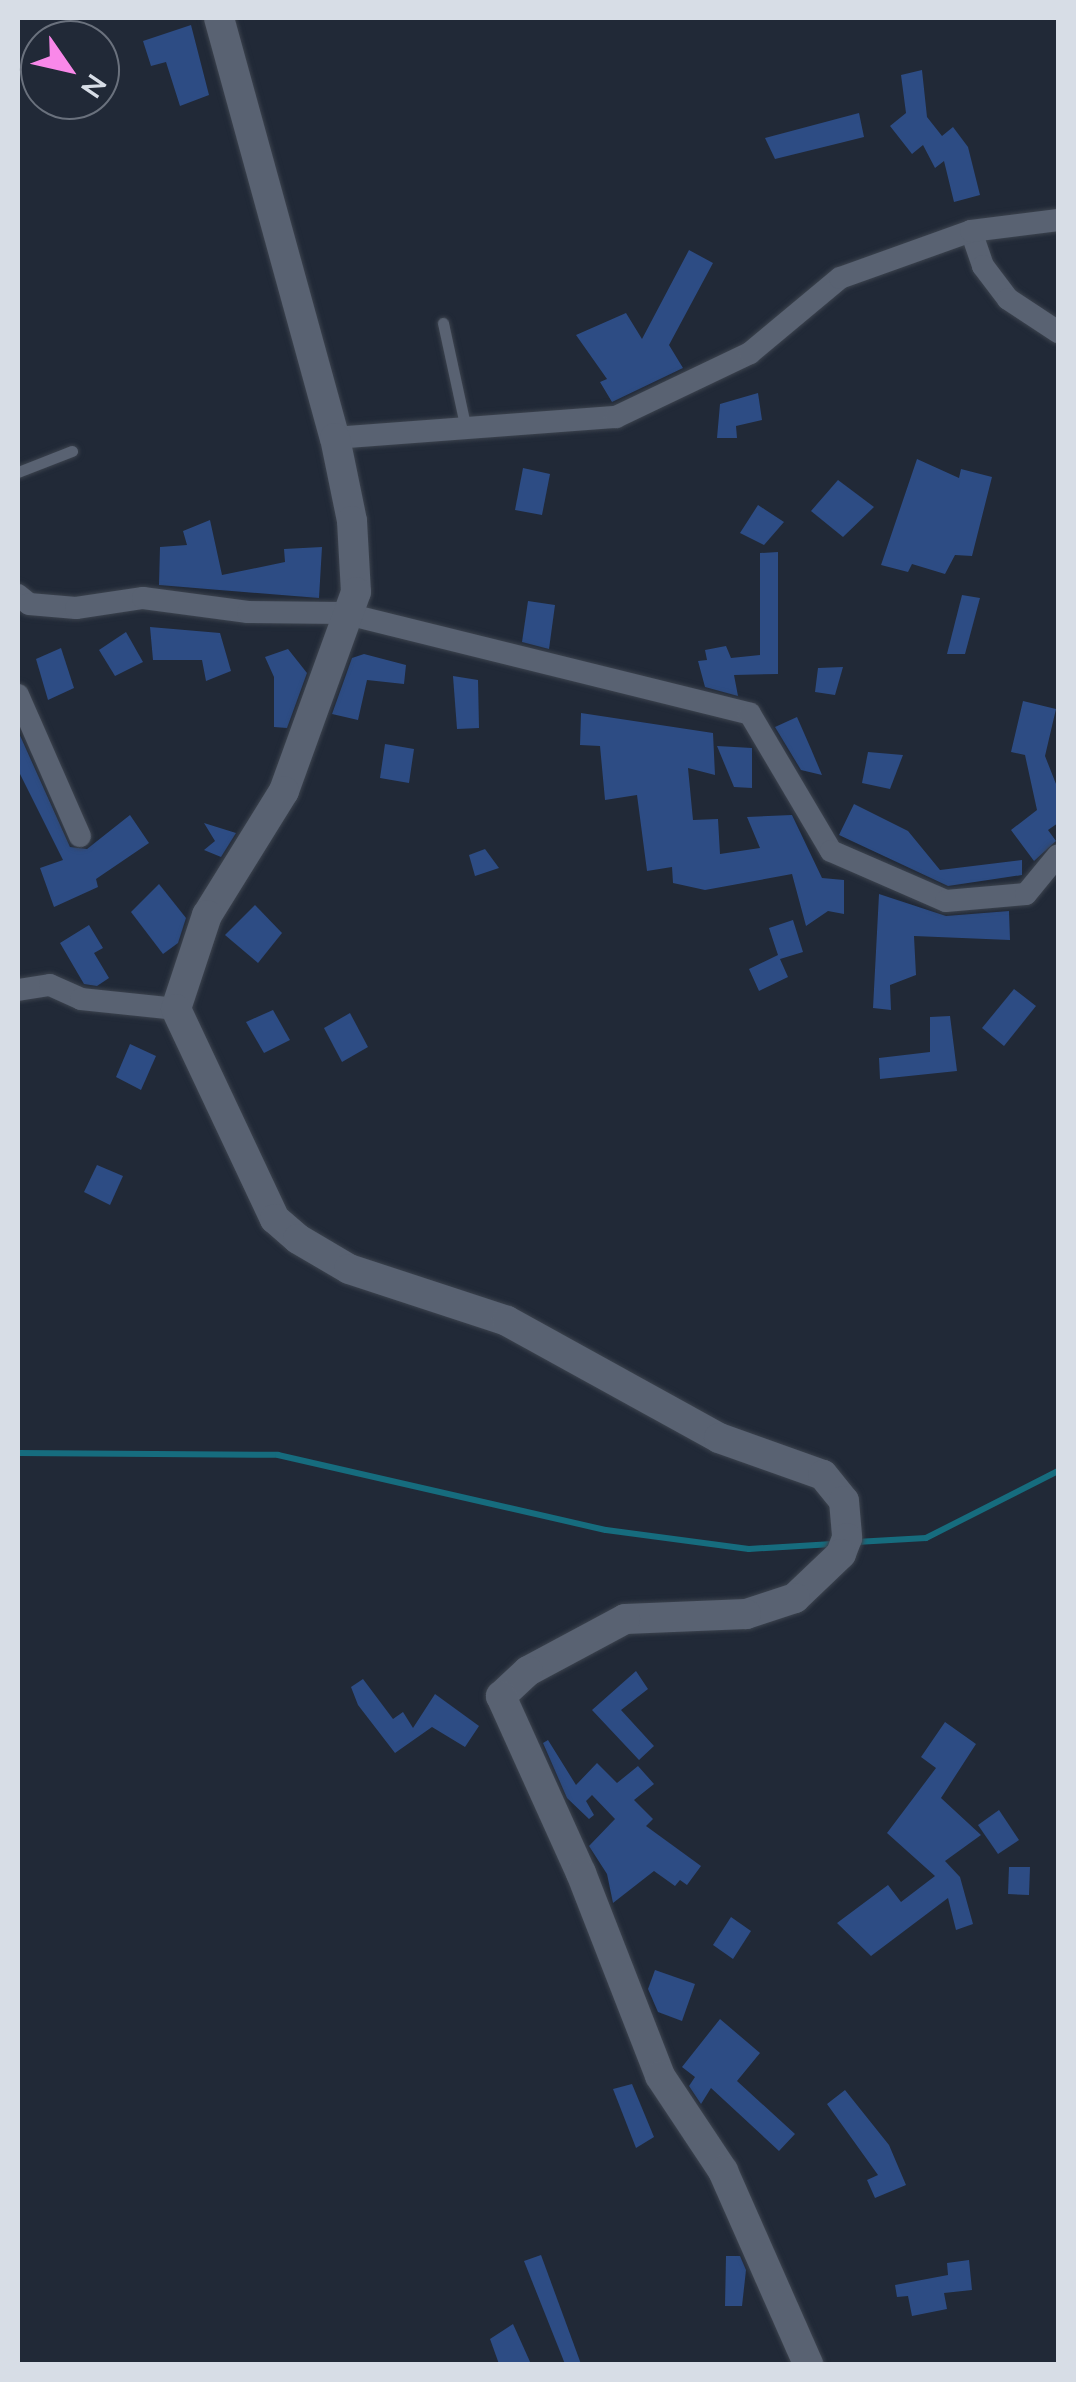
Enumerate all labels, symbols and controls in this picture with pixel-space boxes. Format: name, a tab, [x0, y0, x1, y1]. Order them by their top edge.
north arrow	[20, 20, 120, 120]
text: N	[72, 66, 115, 105]

